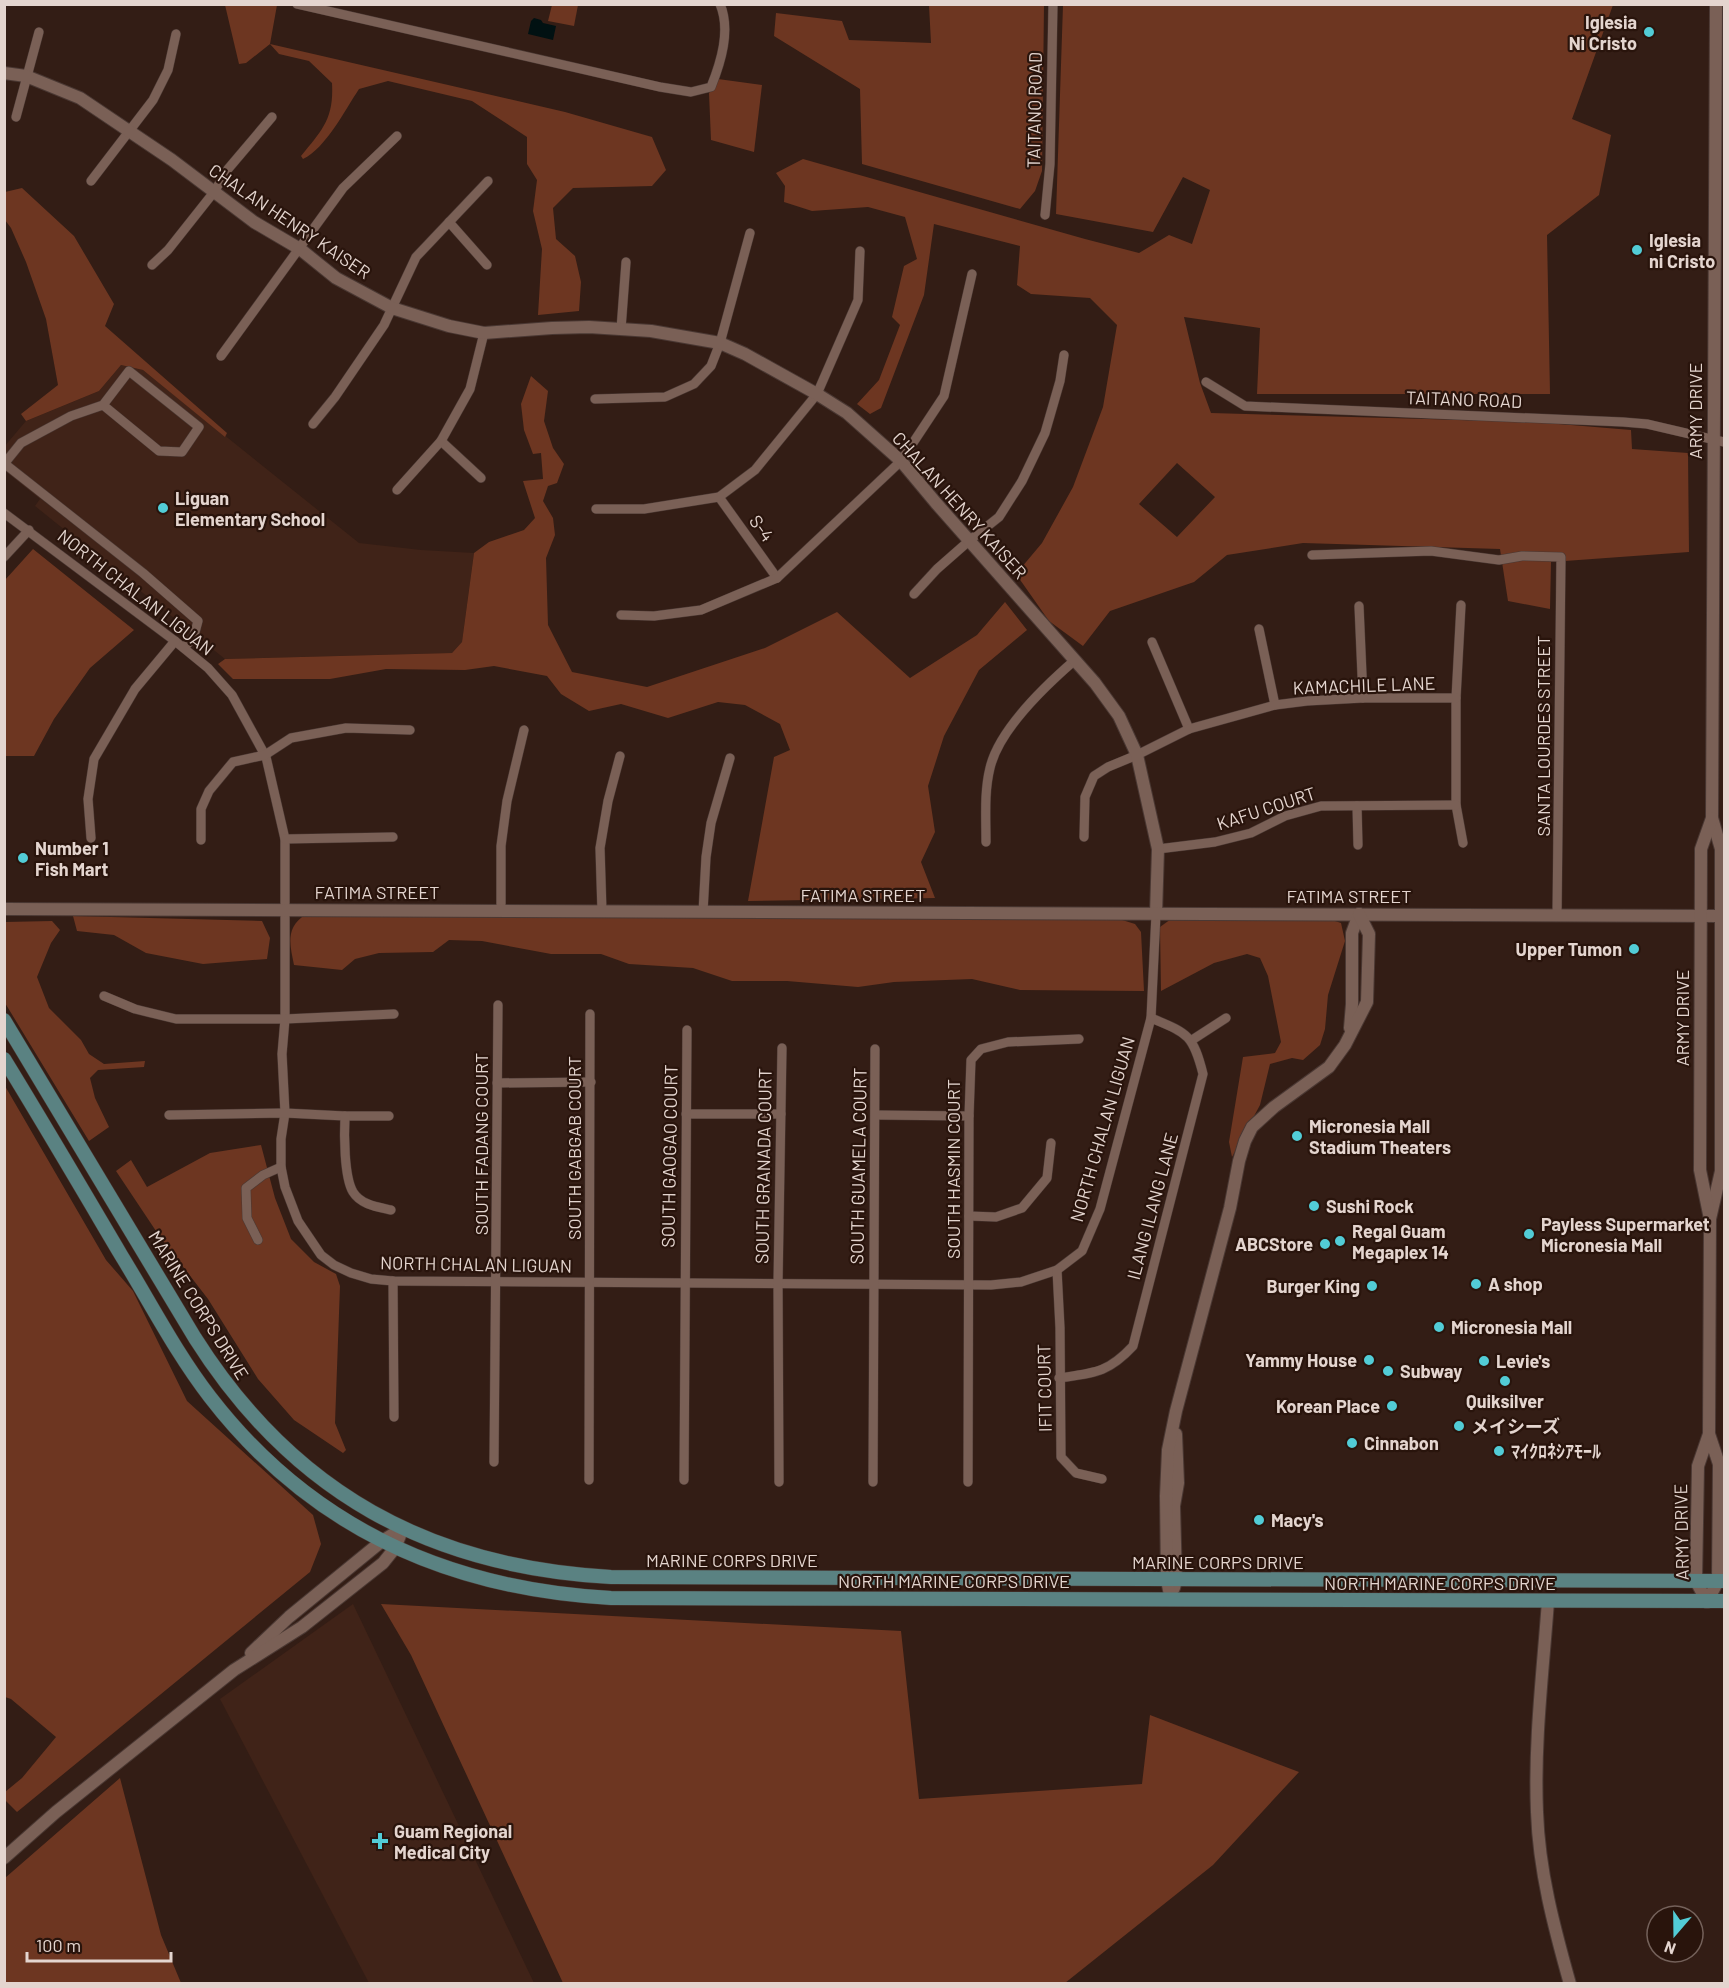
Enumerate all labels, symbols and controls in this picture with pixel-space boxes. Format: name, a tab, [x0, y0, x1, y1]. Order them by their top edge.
place label: Iglesia Ni Cristo	[1569, 11, 1637, 54]
marker: Iglesia Ni Cristo	[1642, 25, 1656, 39]
street label: TAITANO ROAD	[1022, 52, 1046, 168]
street label: CHALAN HENRY KAISER	[205, 159, 375, 283]
place label: Iglesia ni Cristo	[1649, 229, 1715, 272]
marker: Iglesia ni Cristo	[1630, 243, 1644, 257]
street label: ARMY DRIVE	[1684, 363, 1706, 459]
street label: TAITANO ROAD	[1406, 386, 1522, 412]
street label: CHALAN HENRY KAISER	[888, 427, 1032, 583]
place label: Liguan Elementary School	[175, 487, 325, 530]
marker: Liguan Elementary School	[156, 501, 170, 515]
street label: S-4	[745, 510, 779, 546]
street label: NORTH CHALAN LIGUAN	[54, 524, 218, 660]
street label: SANTA LOURDES STREET	[1532, 636, 1554, 836]
street label: KAMACHILE LANE	[1292, 672, 1436, 698]
street label: KAFU COURT	[1214, 782, 1318, 834]
place label: Number 1 Fish Mart	[35, 837, 109, 880]
marker: Number 1 Fish Mart	[16, 851, 30, 865]
street label: FATIMA STREET	[315, 881, 439, 903]
street label: FATIMA STREET	[801, 884, 925, 906]
street label: FATIMA STREET	[1287, 885, 1411, 907]
place label: Upper Tumon	[1516, 938, 1622, 960]
marker: Upper Tumon	[1627, 942, 1641, 956]
street label: ARMY DRIVE	[1671, 970, 1693, 1066]
street label: NORTH CHALAN LIGUAN	[1065, 1034, 1139, 1224]
street label: SOUTH FADANG COURT	[470, 1053, 492, 1235]
street label: SOUTH GABGAB COURT	[563, 1056, 585, 1240]
street label: SOUTH GAOGAO COURT	[656, 1064, 682, 1248]
street label: SOUTH GUAMELA COURT	[845, 1067, 871, 1265]
street label: SOUTH GRANADA COURT	[750, 1068, 776, 1264]
street label: SOUTH HASMIN COURT	[942, 1079, 964, 1259]
place label: Micronesia Mall Stadium Theaters	[1309, 1115, 1451, 1158]
marker: Micronesia Mall Stadium Theaters	[1290, 1129, 1304, 1143]
street label: ILANG ILANG LANE	[1122, 1130, 1182, 1282]
place label: Sushi Rock	[1326, 1195, 1414, 1217]
marker: Sushi Rock	[1307, 1199, 1321, 1213]
place label: Payless Supermarket Micronesia Mall	[1541, 1213, 1710, 1256]
place label: Regal Guam Megaplex 14	[1352, 1220, 1449, 1263]
street label: MARINE CORPS DRIVE	[144, 1226, 254, 1384]
marker: Payless Supermarket Micronesia Mall	[1522, 1227, 1536, 1241]
place label: ABCStore	[1235, 1233, 1313, 1255]
marker: Regal Guam Megaplex 14	[1333, 1234, 1347, 1248]
marker: ABCStore	[1318, 1237, 1332, 1251]
street label: NORTH CHALAN LIGUAN	[380, 1251, 572, 1277]
place label: A shop	[1488, 1273, 1543, 1295]
place label: Burger King	[1267, 1275, 1360, 1297]
marker: A shop	[1469, 1277, 1483, 1291]
marker: Burger King	[1365, 1279, 1379, 1293]
place label: Micronesia Mall	[1451, 1316, 1572, 1338]
marker: Micronesia Mall	[1432, 1320, 1446, 1334]
street label: IFIT COURT	[1032, 1344, 1056, 1432]
place label: Yammy House	[1245, 1349, 1357, 1371]
place label: Levie's	[1496, 1350, 1550, 1372]
marker: Yammy House	[1362, 1353, 1376, 1367]
marker: Levie's	[1477, 1354, 1491, 1368]
place label: Subway	[1400, 1360, 1462, 1382]
marker: Subway	[1381, 1364, 1395, 1378]
marker: Quiksilver	[1498, 1374, 1512, 1388]
place label: Quiksilver	[1466, 1390, 1544, 1412]
place label: Korean Place	[1276, 1395, 1380, 1417]
marker: Korean Place	[1385, 1399, 1399, 1413]
place label: メイシーズ	[1471, 1415, 1560, 1437]
marker: メイシーズ	[1452, 1419, 1466, 1433]
place label: Cinnabon	[1364, 1432, 1439, 1454]
marker: Cinnabon	[1345, 1436, 1359, 1450]
place label: ﾏｲｸﾛﾈｼｱﾓｰﾙ	[1511, 1440, 1601, 1462]
marker: ﾏｲｸﾛﾈｼｱﾓｰﾙ	[1492, 1444, 1506, 1458]
street label: ARMY DRIVE	[1669, 1483, 1693, 1581]
place label: Macy's	[1271, 1509, 1324, 1531]
marker: Macy's	[1252, 1513, 1266, 1527]
street label: MARINE CORPS DRIVE	[646, 1549, 818, 1571]
street label: MARINE CORPS DRIVE	[1132, 1551, 1304, 1573]
street label: NORTH MARINE CORPS DRIVE	[838, 1570, 1070, 1592]
street label: NORTH MARINE CORPS DRIVE	[1324, 1572, 1556, 1594]
place label: Guam Regional Medical City	[394, 1820, 512, 1863]
marker: Guam Regional Medical City	[371, 1832, 389, 1850]
north arrow	[1645, 1904, 1705, 1964]
scale bar	[27, 1925, 171, 1963]
text: 100 m	[36, 1934, 81, 1956]
text: N	[1661, 1938, 1678, 1959]

